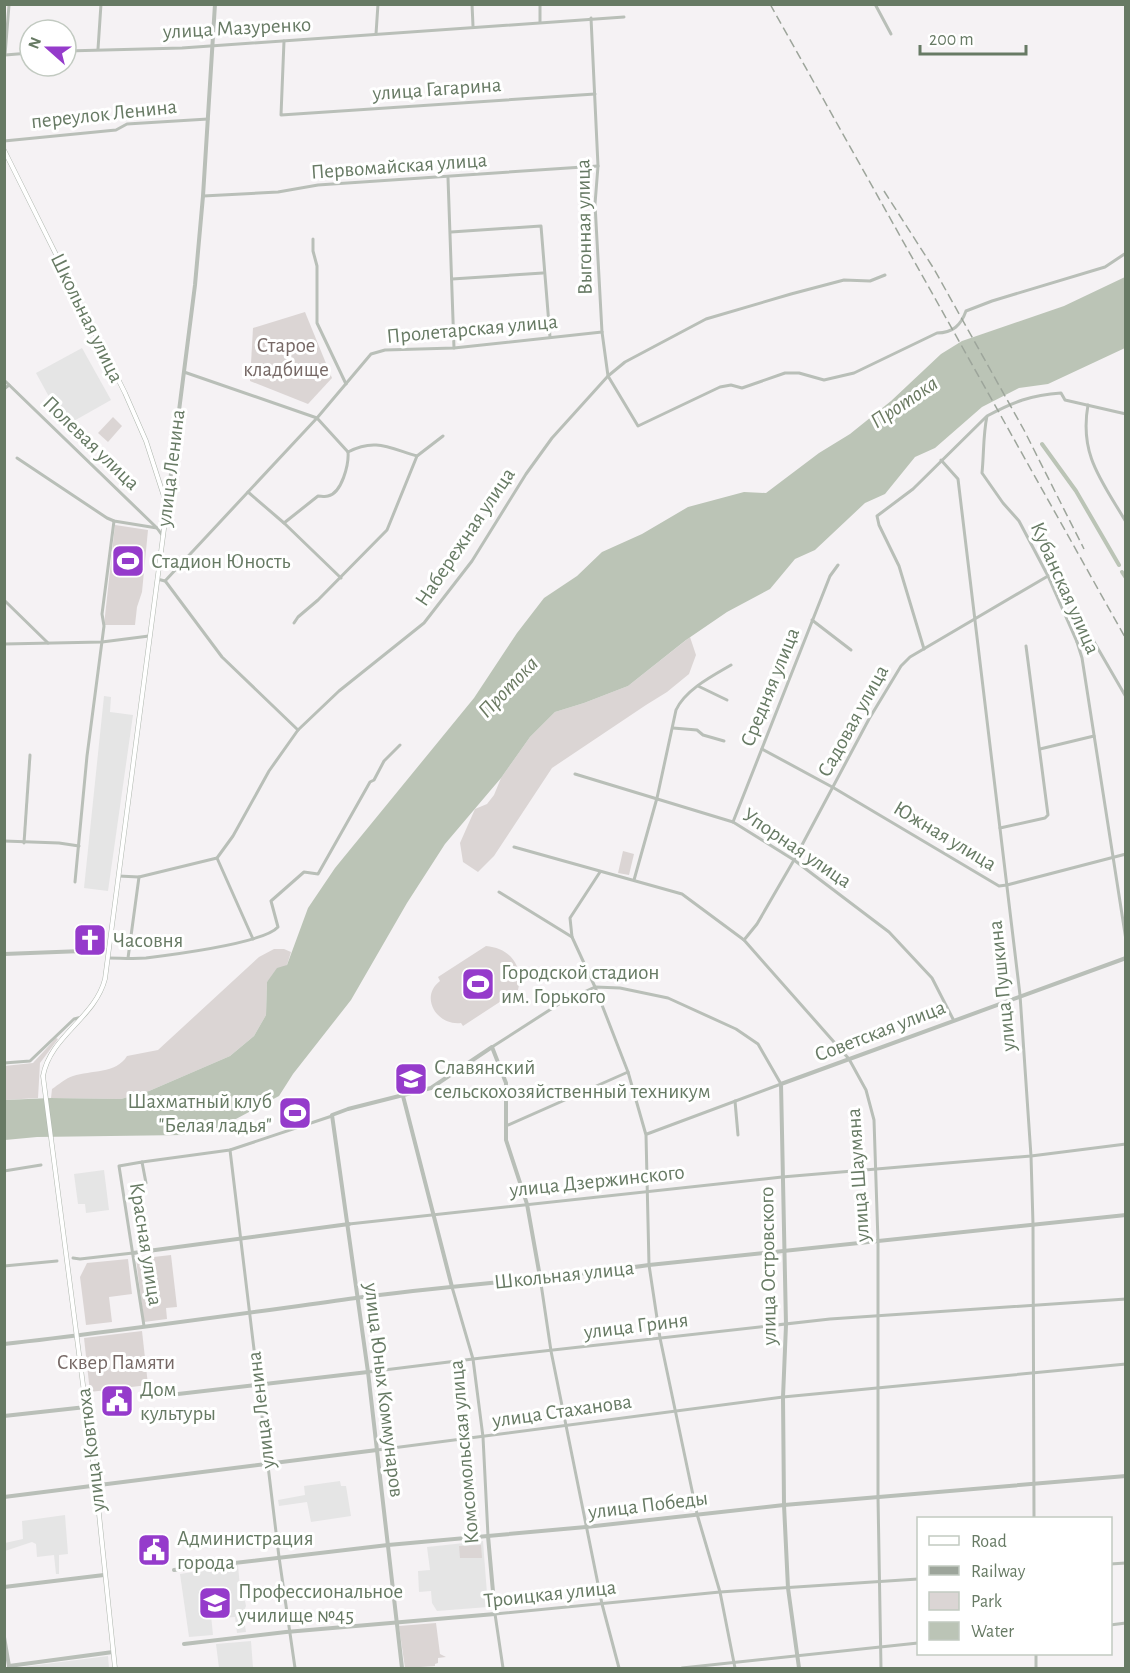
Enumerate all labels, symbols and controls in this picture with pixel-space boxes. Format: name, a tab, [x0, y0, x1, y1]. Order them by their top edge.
street label: улица Мазуренко	[161, 14, 312, 42]
north arrow	[18, 18, 78, 78]
scale bar	[920, 18, 1026, 56]
text: 200 m	[929, 31, 974, 49]
text: N	[25, 35, 44, 51]
street label: улица Гагарина	[371, 74, 503, 104]
street label: переулок Ленина	[30, 96, 178, 132]
street label: Первомайская улица	[310, 149, 488, 183]
street label: Выгонная улица	[572, 158, 596, 295]
street label: Школьная улица	[47, 250, 127, 386]
street label: Пролетарская улица	[385, 311, 559, 347]
park label: Старое кладбище	[243, 335, 329, 380]
water label: Протока	[866, 372, 942, 433]
street label: Полевая улица	[39, 392, 144, 494]
street label: улица Ленина	[153, 408, 189, 529]
street label: Набережная улица	[411, 464, 519, 610]
street label: Кубанская улица	[1027, 519, 1104, 657]
sports icon: Стадион Юность	[110, 543, 146, 579]
place label: Стадион Юность	[151, 551, 291, 572]
street label: Средняя улица	[737, 624, 803, 749]
water label: Протока	[474, 652, 543, 723]
street label: Садовая улица	[814, 661, 893, 780]
street label: Южная улица	[890, 797, 1000, 875]
street label: Упорная улица	[739, 804, 856, 892]
street label: улица Пушкина	[985, 919, 1019, 1054]
church icon: Часовня	[72, 922, 108, 958]
place label: Часовня	[113, 930, 183, 951]
place label: Городской cтадион им. Горького	[501, 962, 660, 1007]
sports icon: Городской cтадион им. Горького	[460, 966, 496, 1002]
street label: Советская улица	[812, 996, 949, 1066]
place label: Славянский сельскохозяйственный техникум	[434, 1057, 711, 1102]
school or university icon: Славянский сельскохозяйственный техникум	[393, 1061, 429, 1097]
place label: Шахматный клуб "Белая ладья"	[127, 1091, 272, 1136]
sports icon: Шахматный клуб "Белая ладья"	[277, 1095, 313, 1131]
street label: улица Шаумяна	[843, 1107, 873, 1244]
street label: улица Дзержинского	[508, 1161, 685, 1201]
street label: Красная улица	[126, 1181, 166, 1307]
street label: улица Островского	[756, 1187, 780, 1346]
street label: Школьная улица	[493, 1257, 635, 1293]
street label: улица Юных Коммунаров	[360, 1281, 408, 1498]
street label: улица Гриня	[582, 1309, 689, 1343]
street label: улица Ленина	[243, 1350, 279, 1471]
park label: Сквер Памяти	[57, 1352, 175, 1373]
street label: Комсомольская улица	[445, 1359, 483, 1545]
place label: Дом культуры	[140, 1379, 216, 1424]
public building icon: Дом культуры	[99, 1383, 135, 1419]
street label: улица Ковтюха	[73, 1386, 109, 1514]
street label: улица Стаханова	[490, 1391, 634, 1431]
street label: улица Победы	[586, 1487, 709, 1523]
legend	[917, 1517, 1112, 1655]
place label: Администрация города	[177, 1528, 313, 1573]
public building icon: Администрация города	[136, 1532, 172, 1568]
text: Road	[971, 1533, 1007, 1551]
text: Railway	[971, 1563, 1026, 1581]
street label: Троицкая улица	[483, 1577, 618, 1611]
place label: Профессиональное училище №45	[237, 1581, 403, 1626]
school or university icon: Профессиональное училище №45	[197, 1585, 233, 1621]
text: Park	[971, 1593, 1003, 1611]
text: Water	[971, 1623, 1014, 1641]

